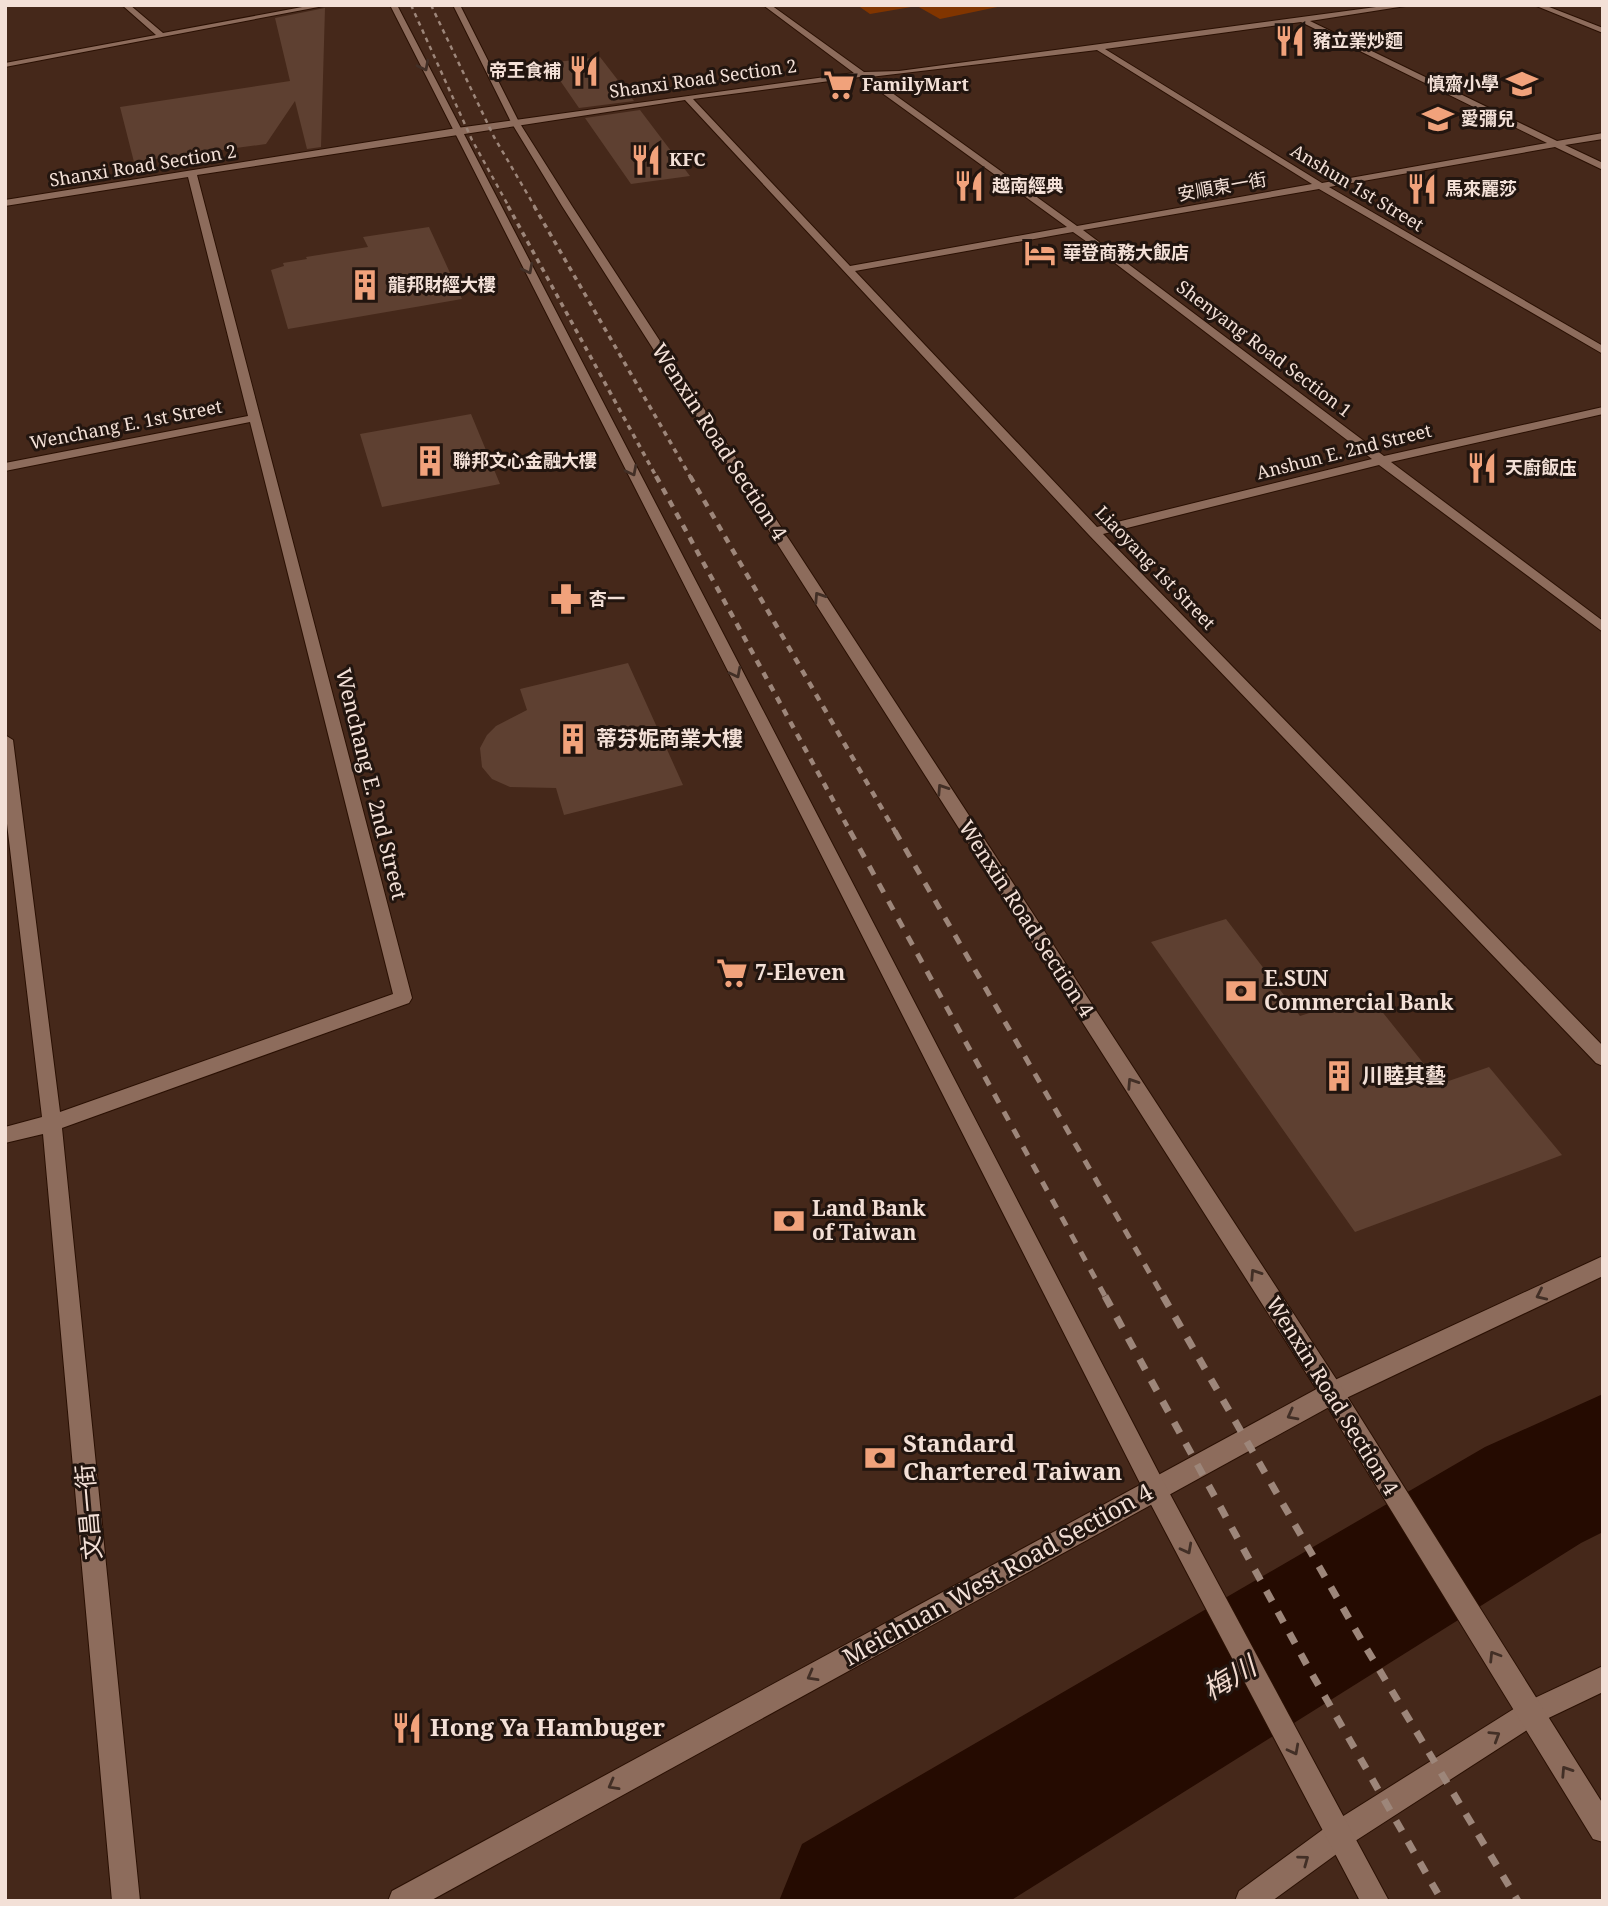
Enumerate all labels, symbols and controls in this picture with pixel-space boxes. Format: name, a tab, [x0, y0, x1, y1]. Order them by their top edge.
restaurant icon: 豬立業炒麵	[1273, 24, 1307, 58]
place label: 豬立業炒麵	[1313, 28, 1403, 52]
street label: Shanxi Road Section 2	[608, 53, 798, 103]
restaurant icon: 帝王食補	[567, 54, 601, 88]
place label: 帝王食補	[489, 58, 561, 82]
one-way arrow	[416, 59, 430, 71]
school or university icon: 慎齋小學	[1505, 67, 1539, 101]
supermarket icon: FamilyMart	[822, 68, 856, 102]
place label: 慎齋小學	[1427, 71, 1499, 95]
place label: FamilyMart	[862, 72, 969, 96]
school or university icon: 愛彌兒	[1421, 102, 1455, 136]
place label: 愛彌兒	[1461, 106, 1515, 130]
street label: Shanxi Road Section 2	[48, 138, 238, 192]
street label: Anshun 1st Street	[1287, 138, 1428, 236]
restaurant icon: KFC	[629, 143, 663, 177]
place label: KFC	[669, 147, 705, 171]
street label: 安順東一街	[1175, 166, 1268, 206]
restaurant icon: 越南經典	[952, 169, 986, 203]
restaurant icon: 馬來麗莎	[1405, 172, 1439, 206]
place label: 越南經典	[992, 173, 1064, 197]
place label: 馬來麗莎	[1445, 176, 1517, 200]
hotel icon: 華登商務大飯店	[1023, 236, 1057, 270]
place label: 華登商務大飯店	[1063, 240, 1189, 264]
one-way arrow	[519, 262, 533, 274]
building icon: 龍邦財經大樓	[348, 268, 382, 302]
place label: 龍邦財經大樓	[388, 272, 496, 296]
street label: Shenyang Road Section 1	[1172, 274, 1357, 422]
street label: Wenxin Road Section 4	[646, 338, 794, 545]
street label: Wenchang E. 1st Street	[28, 394, 224, 454]
street label: Anshun E. 2nd Street	[1254, 418, 1434, 484]
building icon: 聯邦文心金融大樓	[413, 444, 447, 478]
place label: 聯邦文心金融大樓	[453, 448, 597, 472]
restaurant icon: 天廚飯庒	[1465, 451, 1499, 485]
place label: 天廚飯庒	[1505, 455, 1577, 479]
one-way arrow	[623, 464, 637, 476]
street label: Liaoyang 1st Street	[1091, 500, 1221, 634]
pharmacy icon: 杏一	[549, 582, 583, 616]
place label: 杏一	[589, 586, 625, 610]
one-way arrow	[815, 592, 828, 605]
street label: Wenchang E. 2nd Street	[330, 665, 414, 902]
one-way arrow	[727, 666, 741, 679]
building icon: 蒂芬妮商業大樓	[556, 722, 590, 756]
place label: 蒂芬妮商業大樓	[596, 724, 743, 752]
one-way arrow	[938, 783, 951, 796]
street label: Wenxin Road Section 4	[953, 815, 1101, 1022]
supermarket icon: 7-Eleven	[715, 956, 749, 990]
place label: 7-Eleven	[755, 958, 845, 986]
place label: E.SUN Commercial Bank	[1264, 964, 1454, 1016]
bank icon: E.SUN Commercial Bank	[1224, 974, 1258, 1008]
building icon: 川睦其藝	[1322, 1059, 1356, 1093]
place label: 川睦其藝	[1362, 1061, 1446, 1089]
one-way arrow	[1127, 1078, 1140, 1091]
place label: Land Bank of Taiwan	[812, 1194, 926, 1246]
bank icon: Land Bank of Taiwan	[772, 1204, 806, 1238]
one-way arrow	[1250, 1269, 1263, 1282]
one-way arrow	[1536, 1287, 1548, 1301]
street label: Wenxin Road Section 4	[1260, 1291, 1406, 1500]
one-way arrow	[1287, 1407, 1299, 1420]
place label: Standard Chartered Taiwan	[903, 1426, 1122, 1487]
bank icon: Standard Chartered Taiwan	[863, 1441, 897, 1475]
street label: 文昌一街	[67, 1463, 108, 1561]
street label: Meichuan West Road Section 4	[836, 1474, 1159, 1673]
one-way arrow	[1179, 1542, 1193, 1555]
water label: 梅川	[1195, 1645, 1265, 1708]
one-way arrow	[1489, 1650, 1502, 1663]
one-way arrow	[807, 1668, 820, 1681]
place label: Hong Ya Hambuger	[430, 1710, 665, 1743]
restaurant icon: Hong Ya Hambuger	[390, 1711, 424, 1745]
one-way arrow	[1487, 1731, 1500, 1744]
one-way arrow	[1286, 1743, 1299, 1756]
one-way arrow	[1561, 1766, 1574, 1779]
one-way arrow	[608, 1777, 620, 1790]
one-way arrow	[1296, 1856, 1309, 1868]

